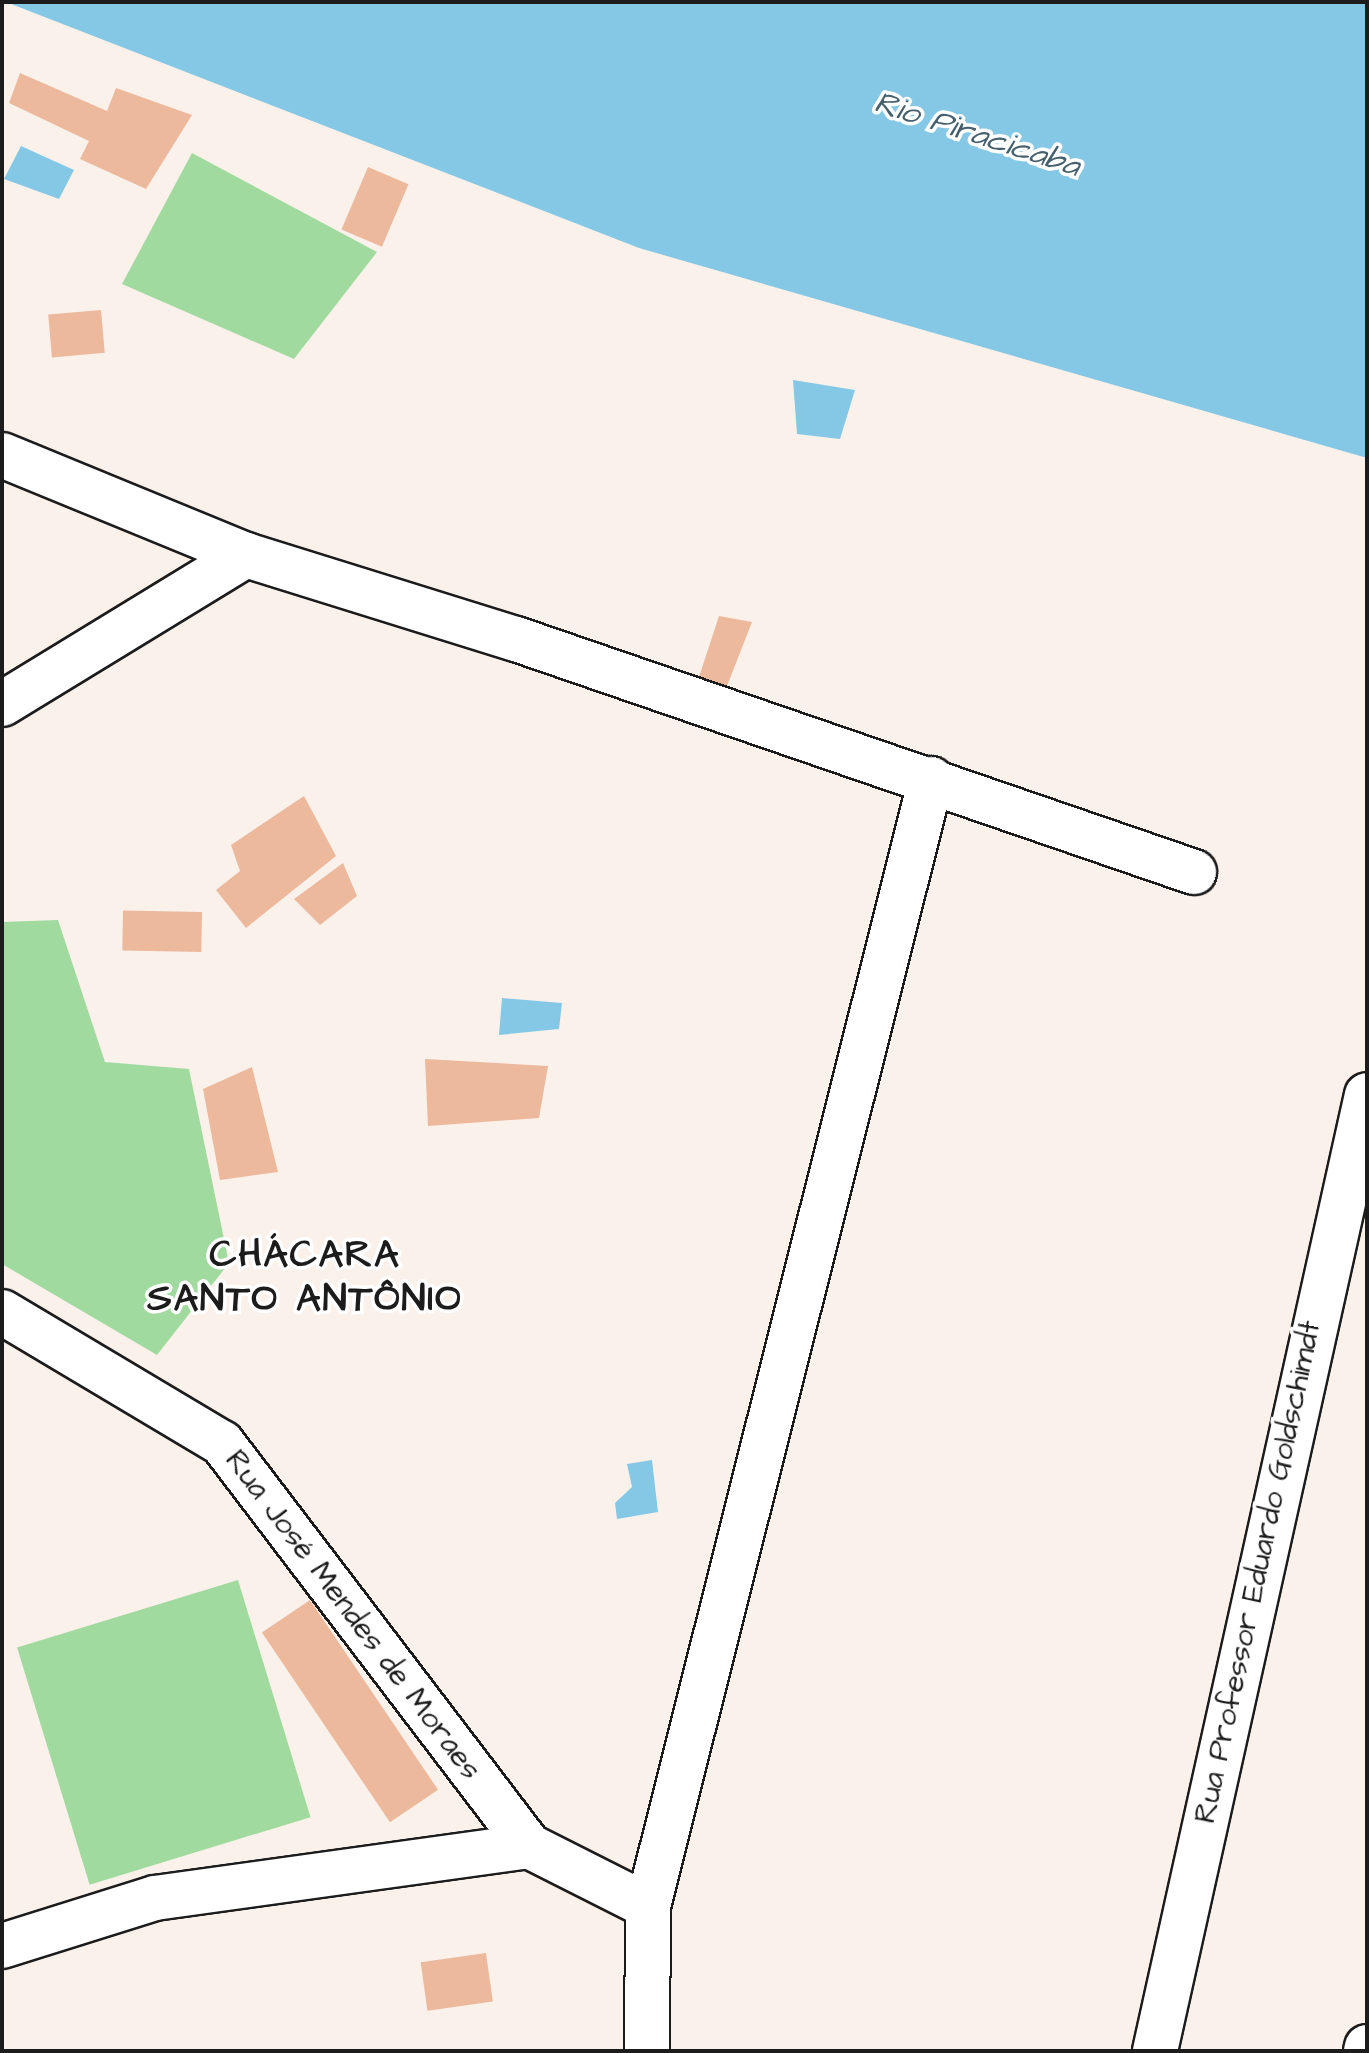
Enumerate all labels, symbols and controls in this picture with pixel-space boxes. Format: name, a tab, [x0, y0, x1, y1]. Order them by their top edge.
water label: Rio Piracicaba	[870, 84, 1084, 186]
district label: CHÁCARA SANTO ANTÔNIO	[147, 1233, 463, 1322]
street label: Rua Professor Eduardo Goldschimdt	[1187, 1318, 1329, 1826]
street label: Rua José Mendes de Moraes	[217, 1443, 489, 1787]

